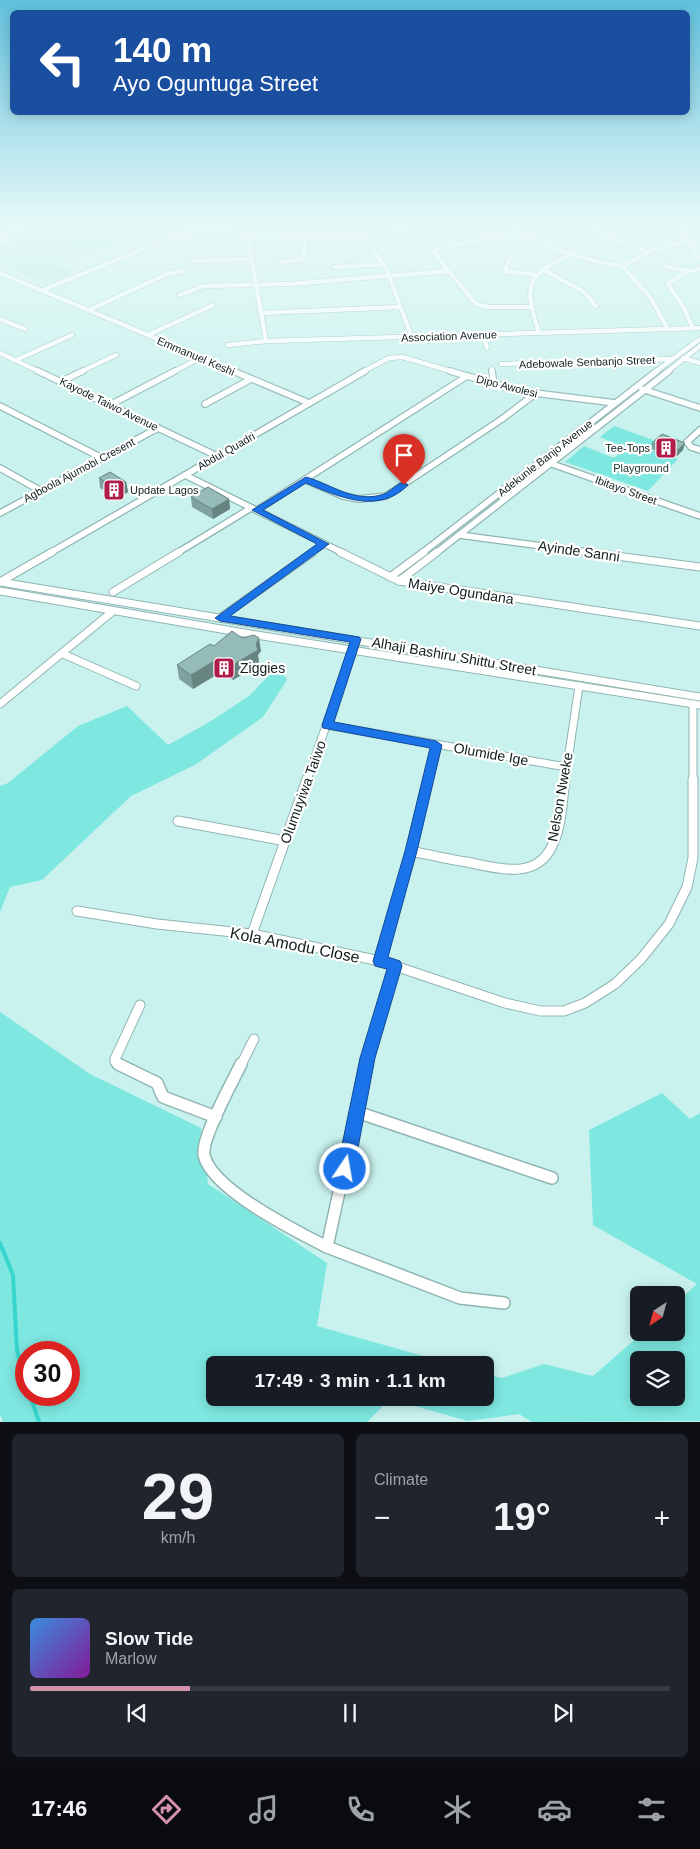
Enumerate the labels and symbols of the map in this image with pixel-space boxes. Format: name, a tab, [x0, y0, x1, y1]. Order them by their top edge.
street label: Association Avenue	[401, 328, 497, 344]
street label: Emmanuel Keshi	[155, 334, 237, 378]
street label: Adebowale Senbanjo Street	[519, 354, 655, 370]
street label: Dipo Awolesi	[475, 373, 539, 399]
street label: Kayode Taiwo Avenue	[58, 375, 160, 433]
street label: Adekunle Banjo Avenue	[495, 417, 595, 499]
street label: Abdul Quadri	[195, 430, 257, 472]
pin	[383, 434, 425, 485]
street label: Agboola Ajumobi Cresent	[21, 436, 137, 504]
building icon: Tee-Tops	[654, 436, 678, 460]
place label: Tee-Tops	[605, 442, 650, 454]
park label: Playground	[613, 462, 669, 474]
street label: Ibitayo Street	[593, 473, 659, 507]
building icon: Update Lagos	[102, 478, 126, 502]
place label: Update Lagos	[130, 484, 199, 496]
street label: Ayinde Sanni	[537, 537, 621, 565]
street label: Maiye Ogundana	[407, 575, 515, 607]
street label: Alhaji Bashiru Shittu Street	[371, 634, 537, 678]
building icon: Ziggies	[212, 656, 236, 680]
place label: Ziggies	[240, 660, 285, 676]
street label: Olumuyiwa Taiwo	[277, 738, 329, 846]
street label: Olumide Ige	[452, 740, 530, 768]
street label: Nelson Nweke	[544, 751, 576, 843]
street label: Kola Amodu Close	[229, 924, 361, 966]
position arrow	[318, 1142, 370, 1194]
north arrow	[630, 1286, 685, 1341]
speed limit sign: 30	[15, 1341, 80, 1406]

